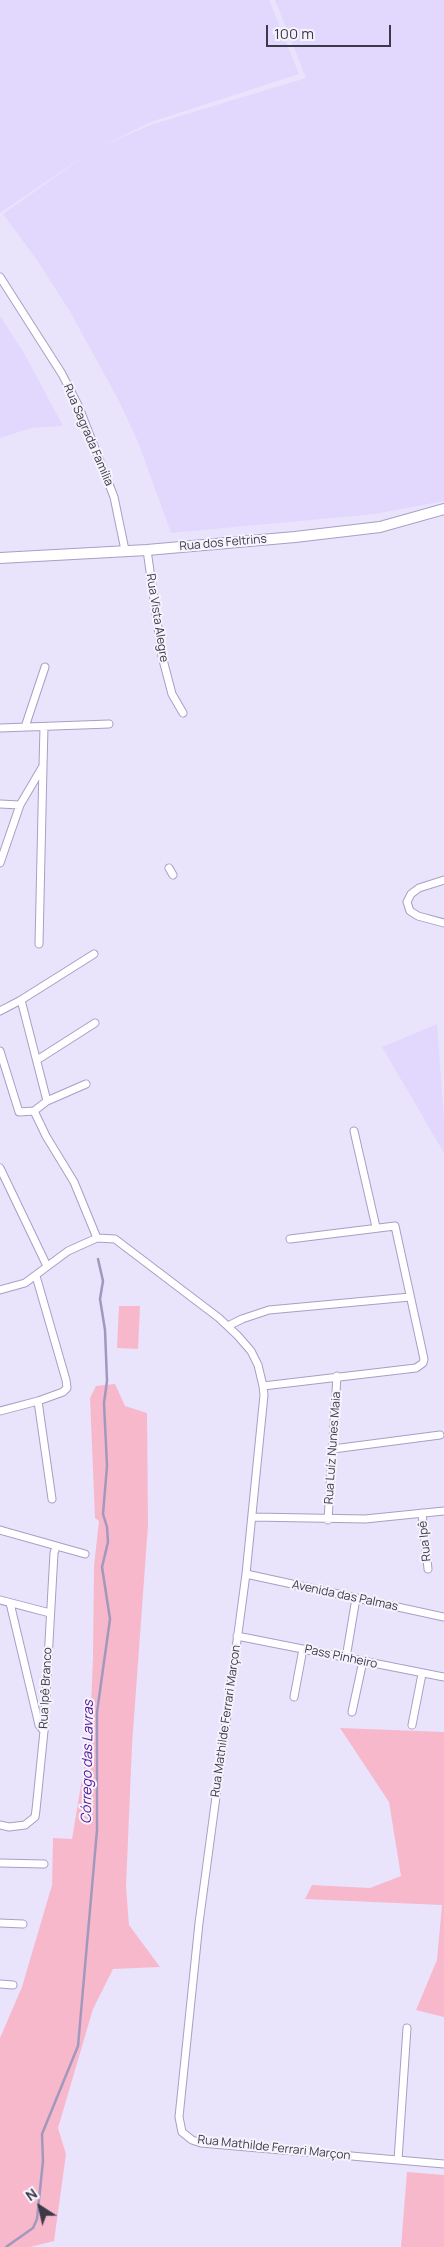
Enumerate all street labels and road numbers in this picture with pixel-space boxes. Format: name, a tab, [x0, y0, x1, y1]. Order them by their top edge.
street label: Rua Sagrada Família	[60, 382, 116, 488]
street label: Rua dos Feltrins	[179, 532, 267, 554]
street label: Rua Vista Alegre	[143, 573, 171, 663]
street label: Rua Luíz Nunes Maia	[322, 1391, 344, 1505]
street label: Rua Ipê	[416, 1520, 434, 1562]
street label: Avenida das Palmas	[291, 1578, 399, 1614]
street label: Pass Pinheiro	[303, 1642, 379, 1672]
street label: Rua Mathilde Ferrari Marçon	[208, 1644, 244, 1798]
street label: Rua Ipê Branco	[37, 1647, 55, 1729]
street label: Rua Mathilde Ferrari Marçon	[197, 2133, 351, 2163]

